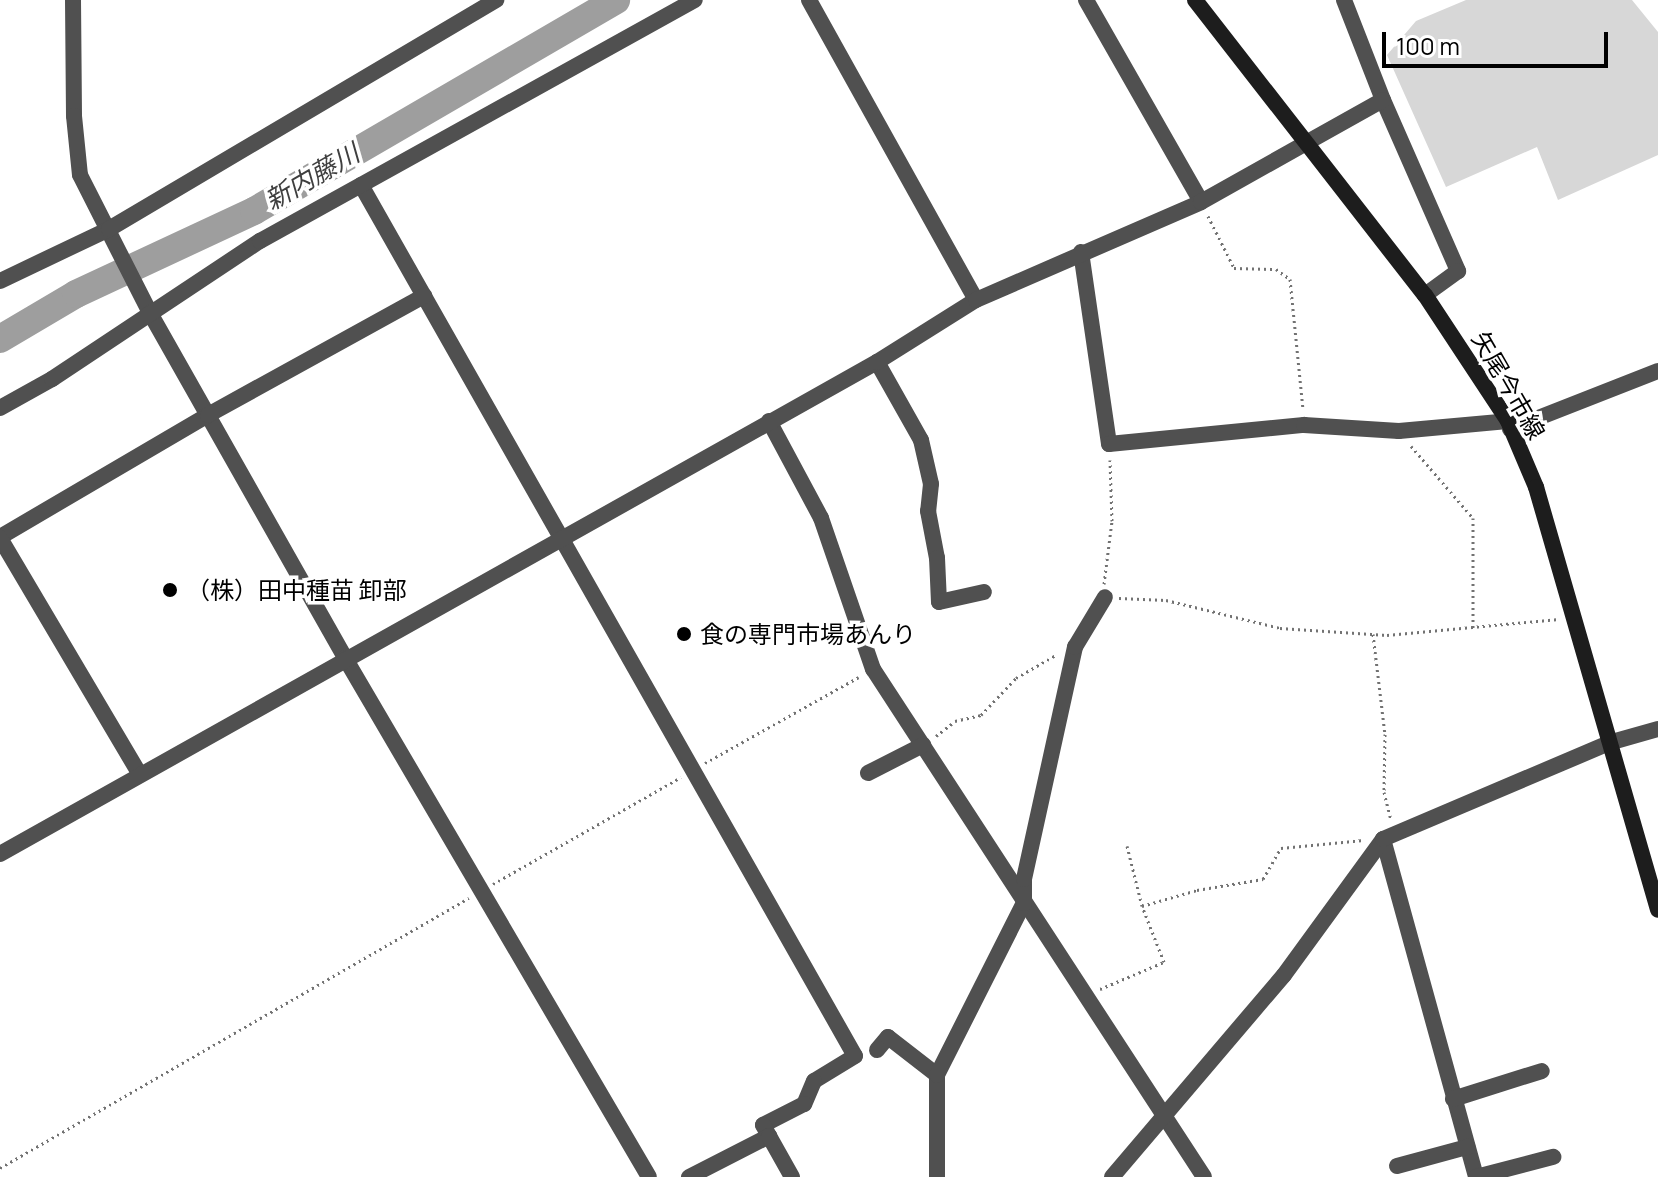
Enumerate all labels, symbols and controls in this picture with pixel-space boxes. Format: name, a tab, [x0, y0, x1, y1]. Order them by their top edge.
scale bar	[1386, 16, 1612, 66]
text: 100 m	[1396, 29, 1460, 62]
water label: 新内藤川	[259, 137, 365, 217]
street label: 矢尾今市線	[1467, 326, 1551, 444]
place label: （株）田中種苗 卸部	[186, 576, 407, 604]
marker: （株）田中種苗 卸部	[161, 581, 179, 599]
place label: 食の専門市場あんり	[700, 620, 916, 648]
marker: 食の専門市場あんり	[675, 625, 693, 643]

